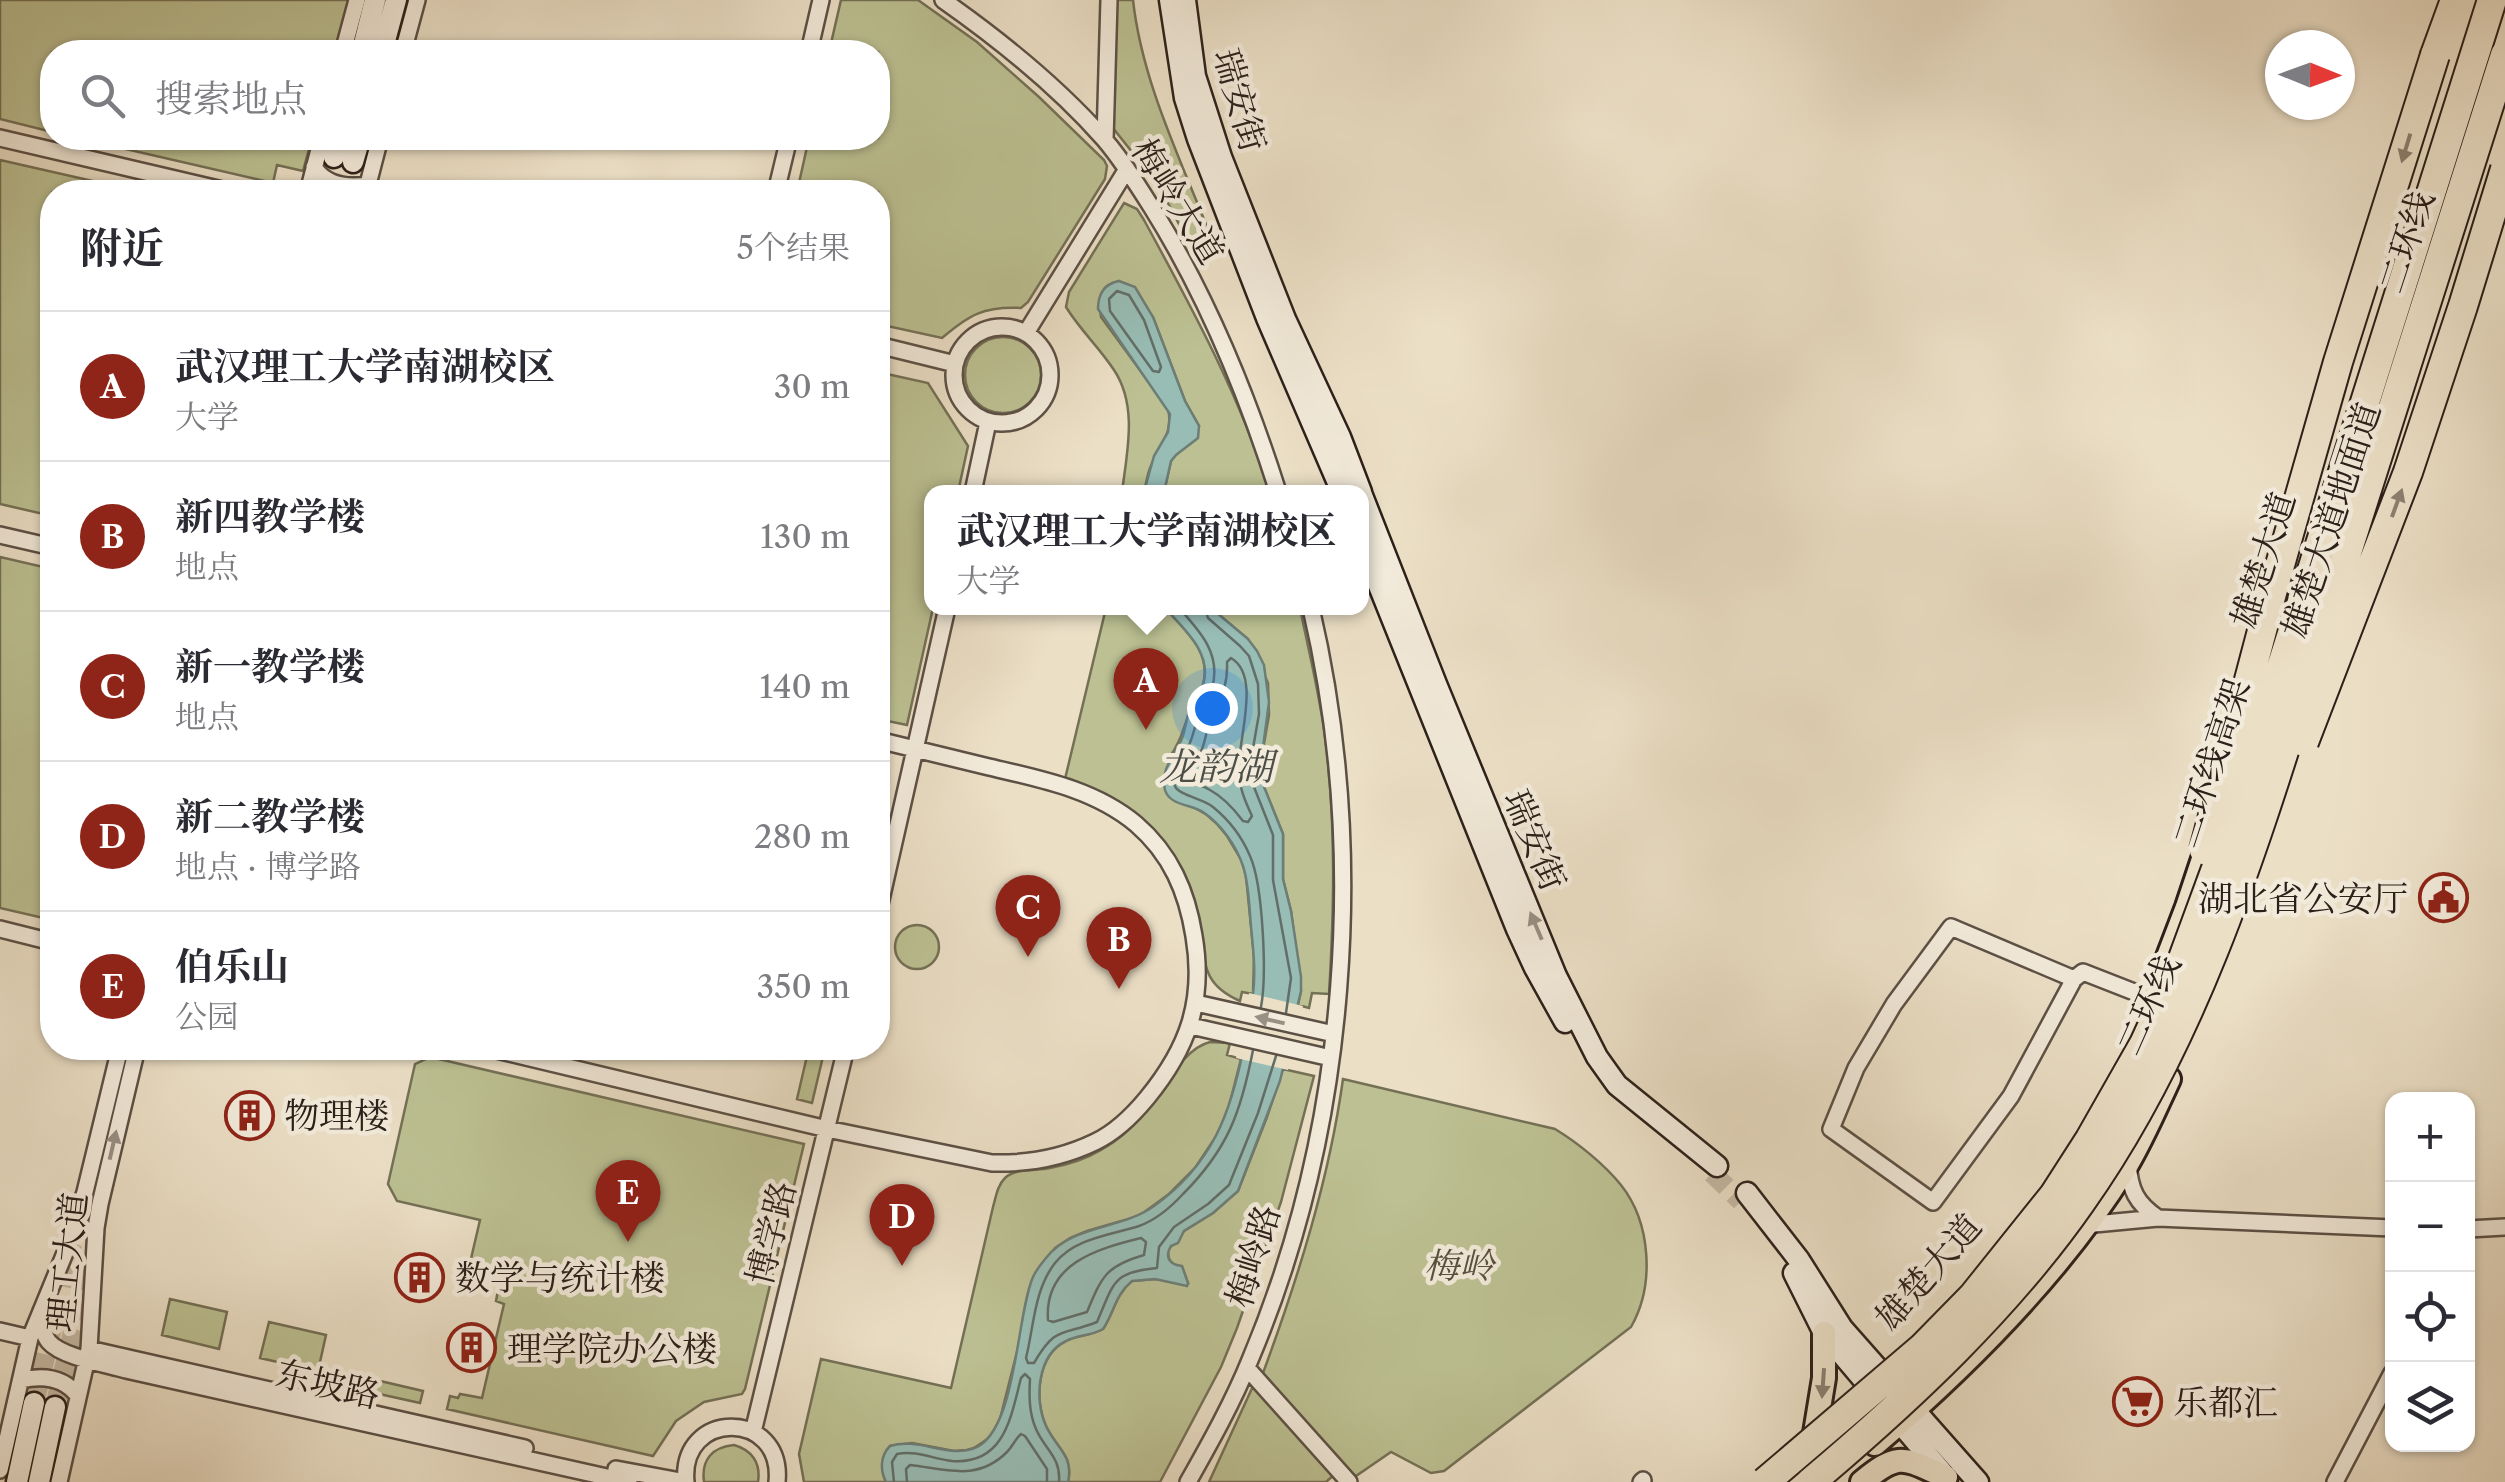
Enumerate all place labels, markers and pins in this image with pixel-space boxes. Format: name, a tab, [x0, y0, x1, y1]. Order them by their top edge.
pin: A	[1114, 648, 1178, 730]
public building icon: 湖北省公安厅	[2417, 872, 2469, 924]
pin: C	[996, 874, 1060, 957]
place label: 湖北省公安厅	[2198, 877, 2408, 920]
pin: B	[1086, 906, 1152, 989]
building icon: 物理楼	[223, 1089, 275, 1141]
place label: 物理楼	[284, 1094, 389, 1137]
pin: E	[596, 1160, 660, 1242]
pin: D	[870, 1184, 934, 1266]
building icon: 数学与统计楼	[394, 1251, 446, 1303]
place label: 数学与统计楼	[455, 1256, 665, 1299]
building icon: 理学院办公楼	[446, 1322, 498, 1374]
place label: 理学院办公楼	[507, 1327, 717, 1370]
supermarket icon: 乐都汇	[2112, 1376, 2164, 1428]
place label: 乐都汇	[2173, 1381, 2278, 1424]

